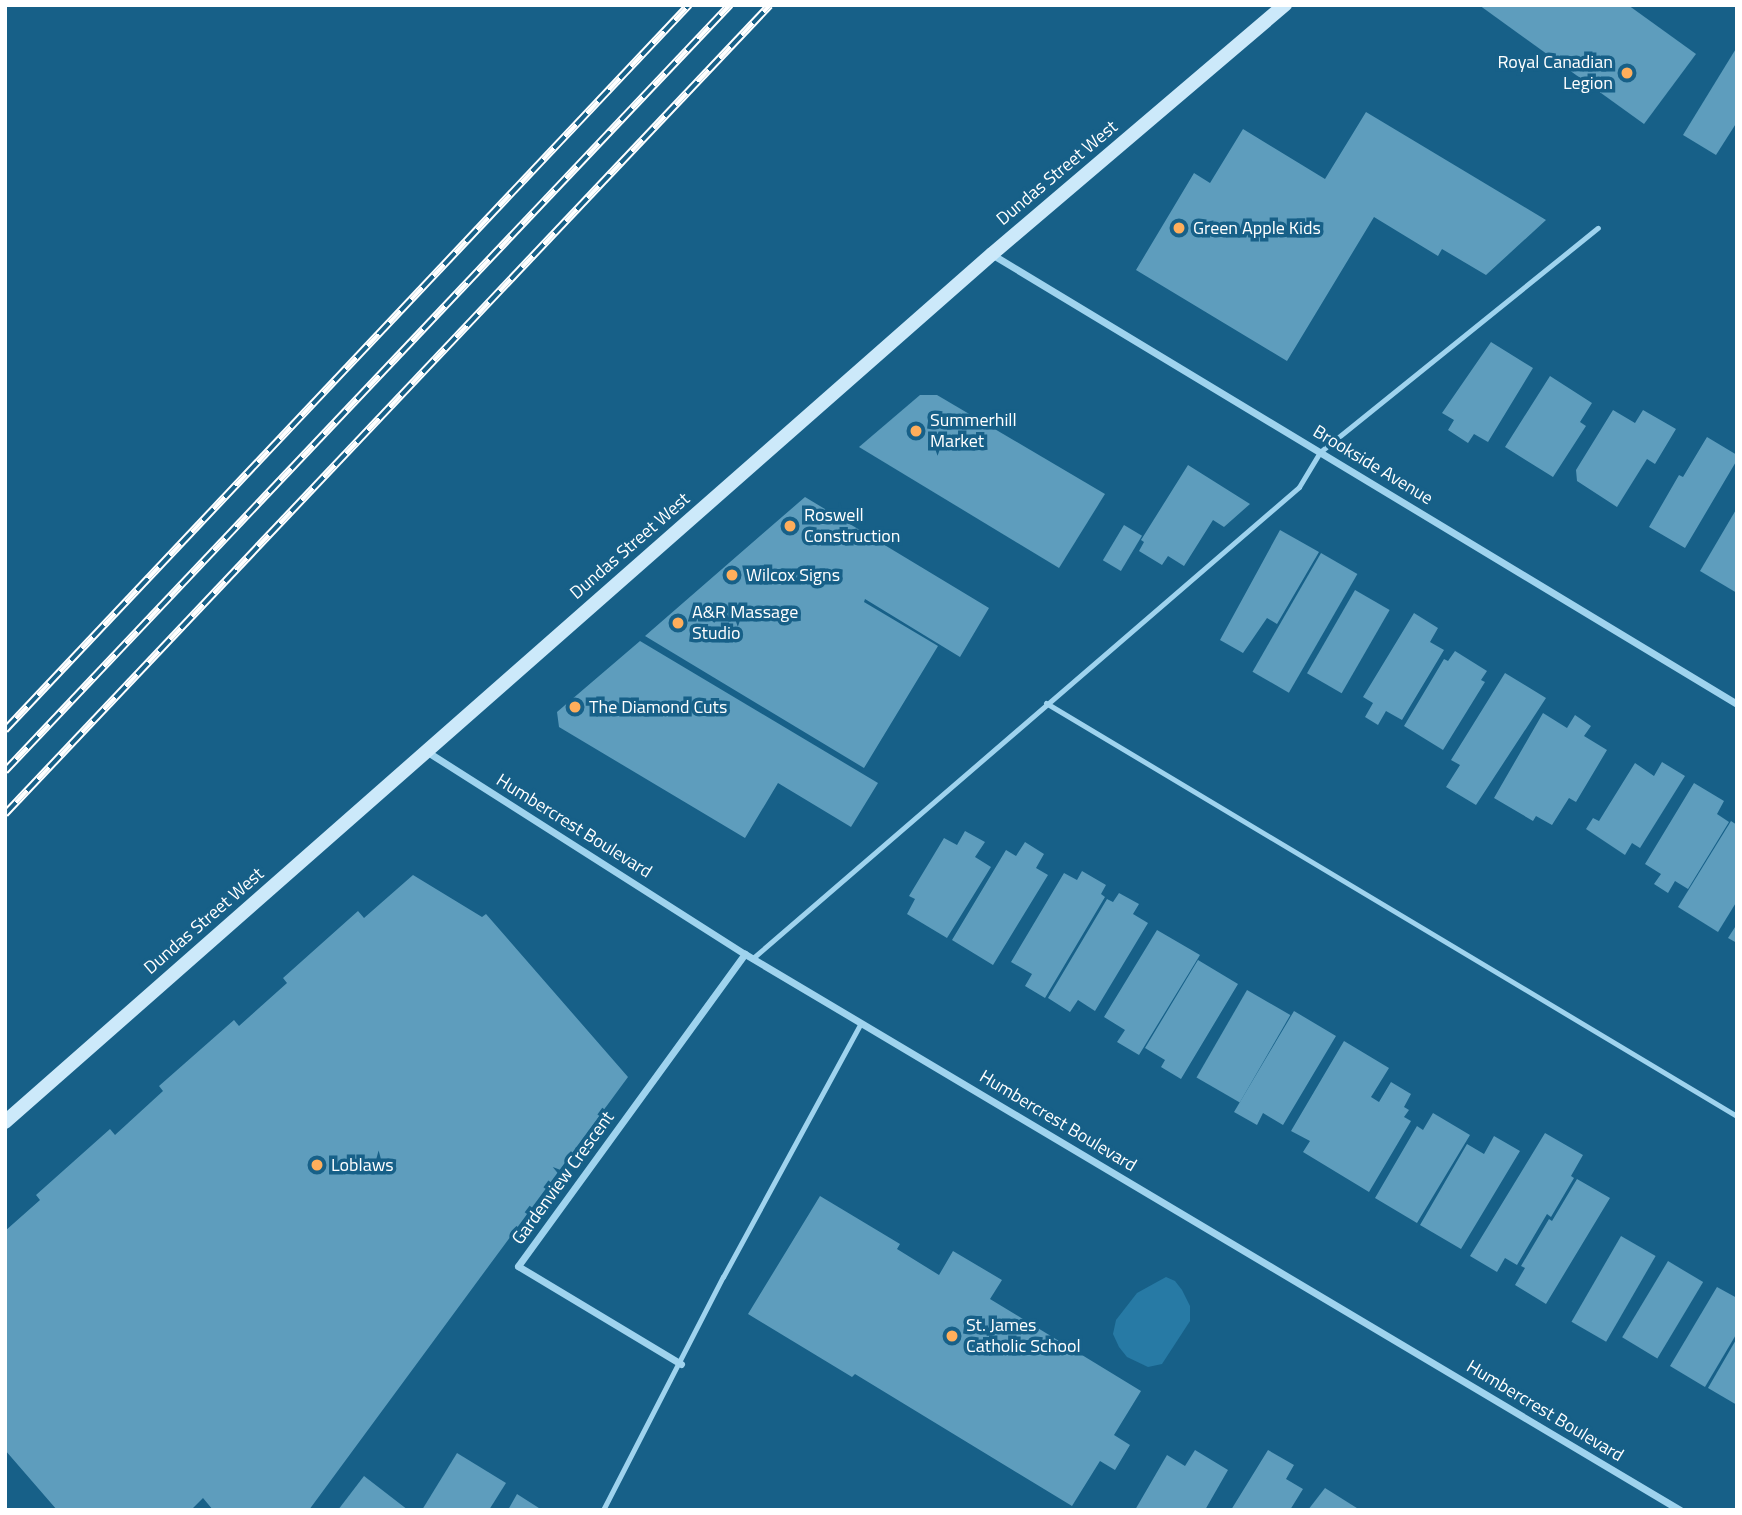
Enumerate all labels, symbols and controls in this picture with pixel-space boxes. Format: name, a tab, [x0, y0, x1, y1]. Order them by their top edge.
place label: Royal Canadian Legion	[1497, 52, 1613, 94]
marker: Royal Canadian Legion	[1619, 65, 1635, 81]
street label: Dundas Street West	[992, 116, 1122, 230]
place label: Green Apple Kids	[1193, 217, 1321, 239]
marker: Green Apple Kids	[1171, 220, 1187, 236]
place label: Summerhill Market	[930, 410, 1017, 452]
street label: Brookside Avenue	[1309, 421, 1437, 509]
marker: Summerhill Market	[908, 423, 924, 439]
street label: Dundas Street West	[566, 488, 694, 604]
place label: Roswell Construction	[804, 505, 901, 548]
marker: Roswell Construction	[782, 518, 798, 534]
place label: Wilcox Signs	[746, 564, 840, 586]
marker: Wilcox Signs	[724, 567, 740, 583]
place label: A&R Massage Studio	[692, 602, 798, 644]
marker: A&R Massage Studio	[670, 615, 686, 631]
place label: The Diamond Cuts	[589, 696, 727, 718]
marker: The Diamond Cuts	[567, 699, 583, 715]
street label: Humbercrest Boulevard	[492, 769, 656, 883]
street label: Dundas Street West	[140, 863, 268, 979]
street label: Humbercrest Boulevard	[976, 1066, 1140, 1176]
street label: Gardenview Crescent	[507, 1107, 619, 1249]
place label: Loblaws	[331, 1154, 394, 1176]
marker: Loblaws	[309, 1157, 325, 1173]
place label: St. James Catholic School	[966, 1315, 1081, 1358]
marker: St. James Catholic School	[944, 1328, 960, 1344]
street label: Humbercrest Boulevard	[1463, 1356, 1627, 1466]

